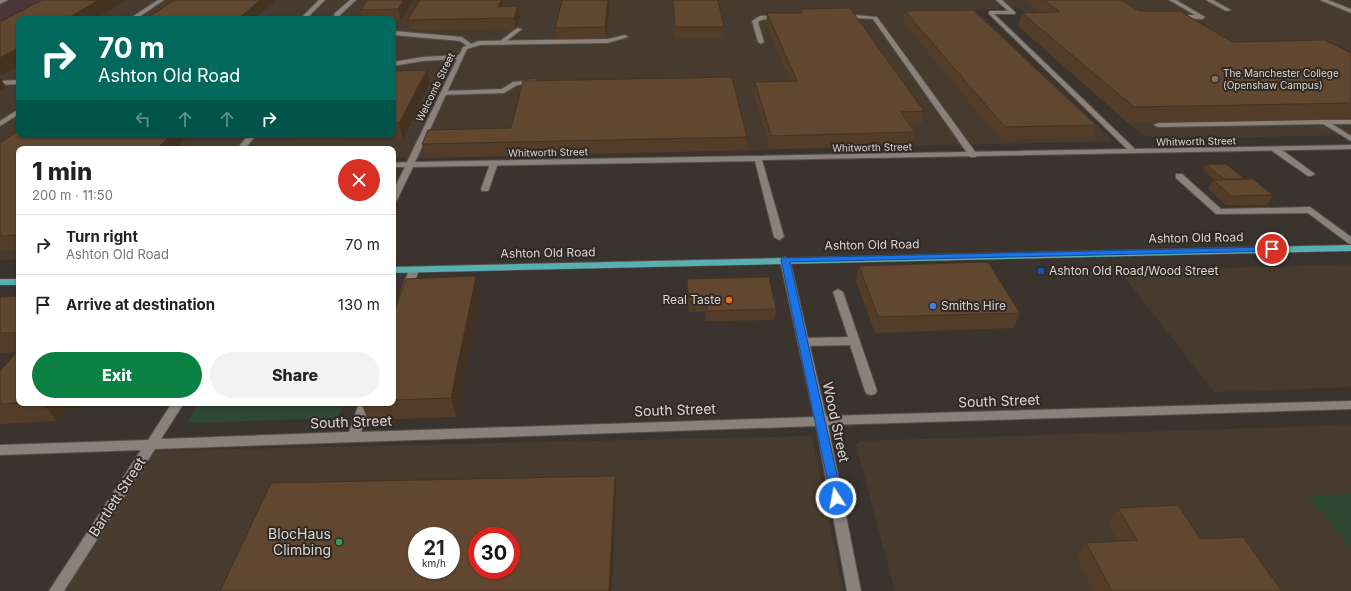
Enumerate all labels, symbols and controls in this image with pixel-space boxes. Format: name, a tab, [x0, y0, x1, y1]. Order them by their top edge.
text: 70 m	[98, 31, 165, 65]
icon: right	[32, 32, 84, 84]
street label: Welcomb Street	[413, 50, 457, 123]
text: Ashton Old Road	[98, 65, 240, 86]
place label: The Manchester College (Openshaw Campus)	[1223, 67, 1339, 91]
marker: The Manchester College (Openshaw Campus)	[1210, 74, 1220, 84]
icon: left	[132, 108, 154, 130]
icon: ahead	[174, 108, 196, 130]
icon: ahead	[216, 108, 238, 130]
icon: right	[258, 108, 280, 130]
street label: Whitworth Street	[1156, 134, 1237, 148]
street label: Whitworth Street	[832, 140, 913, 154]
street label: Whitworth Street	[508, 145, 589, 159]
text: 1 min	[32, 157, 92, 186]
button: close	[338, 159, 380, 201]
text: 200 m · 11:50	[32, 187, 113, 203]
text: Turn right	[66, 227, 138, 246]
street label: Ashton Old Road	[1148, 229, 1244, 246]
pin	[1255, 232, 1289, 266]
icon: right	[32, 234, 54, 256]
text: 70 m	[345, 235, 380, 254]
street label: Ashton Old Road	[824, 236, 920, 253]
icon: arrive	[1261, 238, 1283, 260]
street label: Ashton Old Road	[500, 244, 596, 261]
text: Ashton Old Road	[66, 246, 169, 262]
place label: Ashton Old Road/Wood Street	[1049, 263, 1219, 278]
marker: Ashton Old Road/Wood Street	[1036, 266, 1046, 276]
place label: Real Taste	[663, 292, 721, 307]
icon: arrive	[32, 294, 54, 316]
text: Arrive at destination	[66, 295, 215, 314]
text: 130 m	[338, 295, 380, 314]
marker: Real Taste	[724, 295, 734, 305]
place label: Smiths Hire	[941, 298, 1006, 313]
marker: Smiths Hire	[928, 301, 938, 311]
button: Exit	[32, 352, 202, 398]
button: Share	[210, 352, 380, 398]
street label: Wood Street	[820, 380, 853, 464]
street label: South Street	[958, 391, 1041, 410]
street label: South Street	[634, 400, 717, 419]
street label: South Street	[310, 412, 393, 431]
street label: Bartlett Street	[85, 454, 149, 539]
position arrow	[815, 477, 857, 519]
place label: BlocHaus Climbing	[268, 525, 331, 558]
speed limit sign: 30	[468, 527, 520, 579]
text: 21	[423, 536, 445, 560]
marker: BlocHaus Climbing	[334, 537, 344, 547]
text: km/h	[422, 557, 446, 569]

